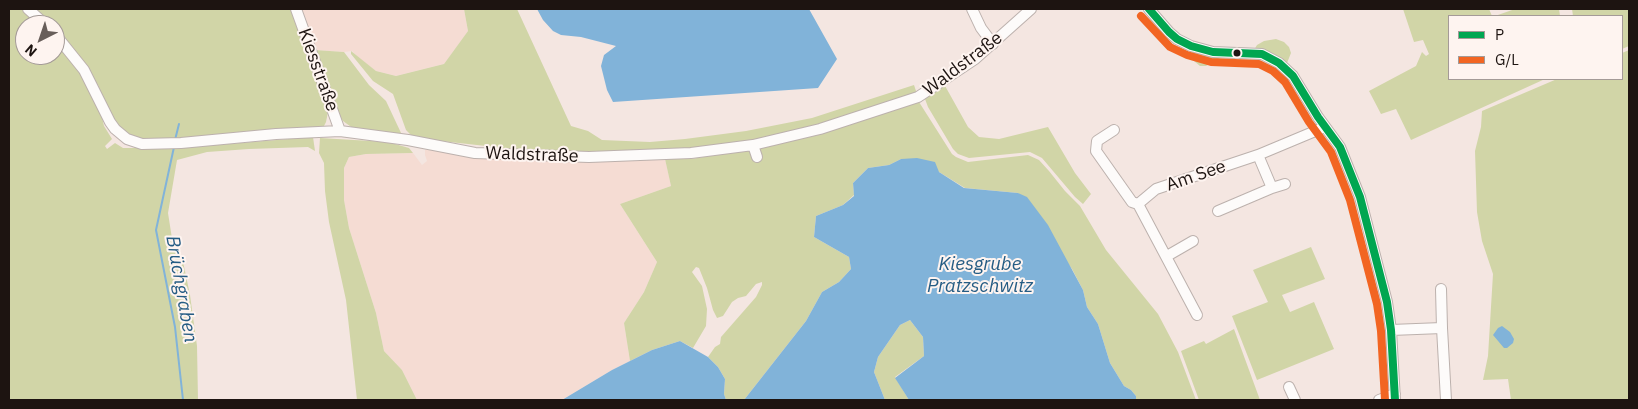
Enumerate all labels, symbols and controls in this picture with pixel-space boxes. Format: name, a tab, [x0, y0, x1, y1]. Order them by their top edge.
north arrow	[15, 15, 65, 65]
legend	[1448, 15, 1623, 80]
street label: Kiesstraße	[293, 25, 343, 115]
text: P	[1495, 25, 1504, 44]
street label: Waldstraße	[919, 27, 1007, 101]
text: N	[21, 40, 41, 61]
unlabelled marker	[1232, 48, 1242, 58]
text: G/L	[1495, 50, 1519, 69]
street label: Waldstraße	[485, 143, 579, 167]
street label: Am See	[1163, 156, 1229, 196]
water label: Brüchgraben	[160, 234, 202, 344]
water label: Kiesgrube Pratzschwitz	[927, 254, 1033, 298]

